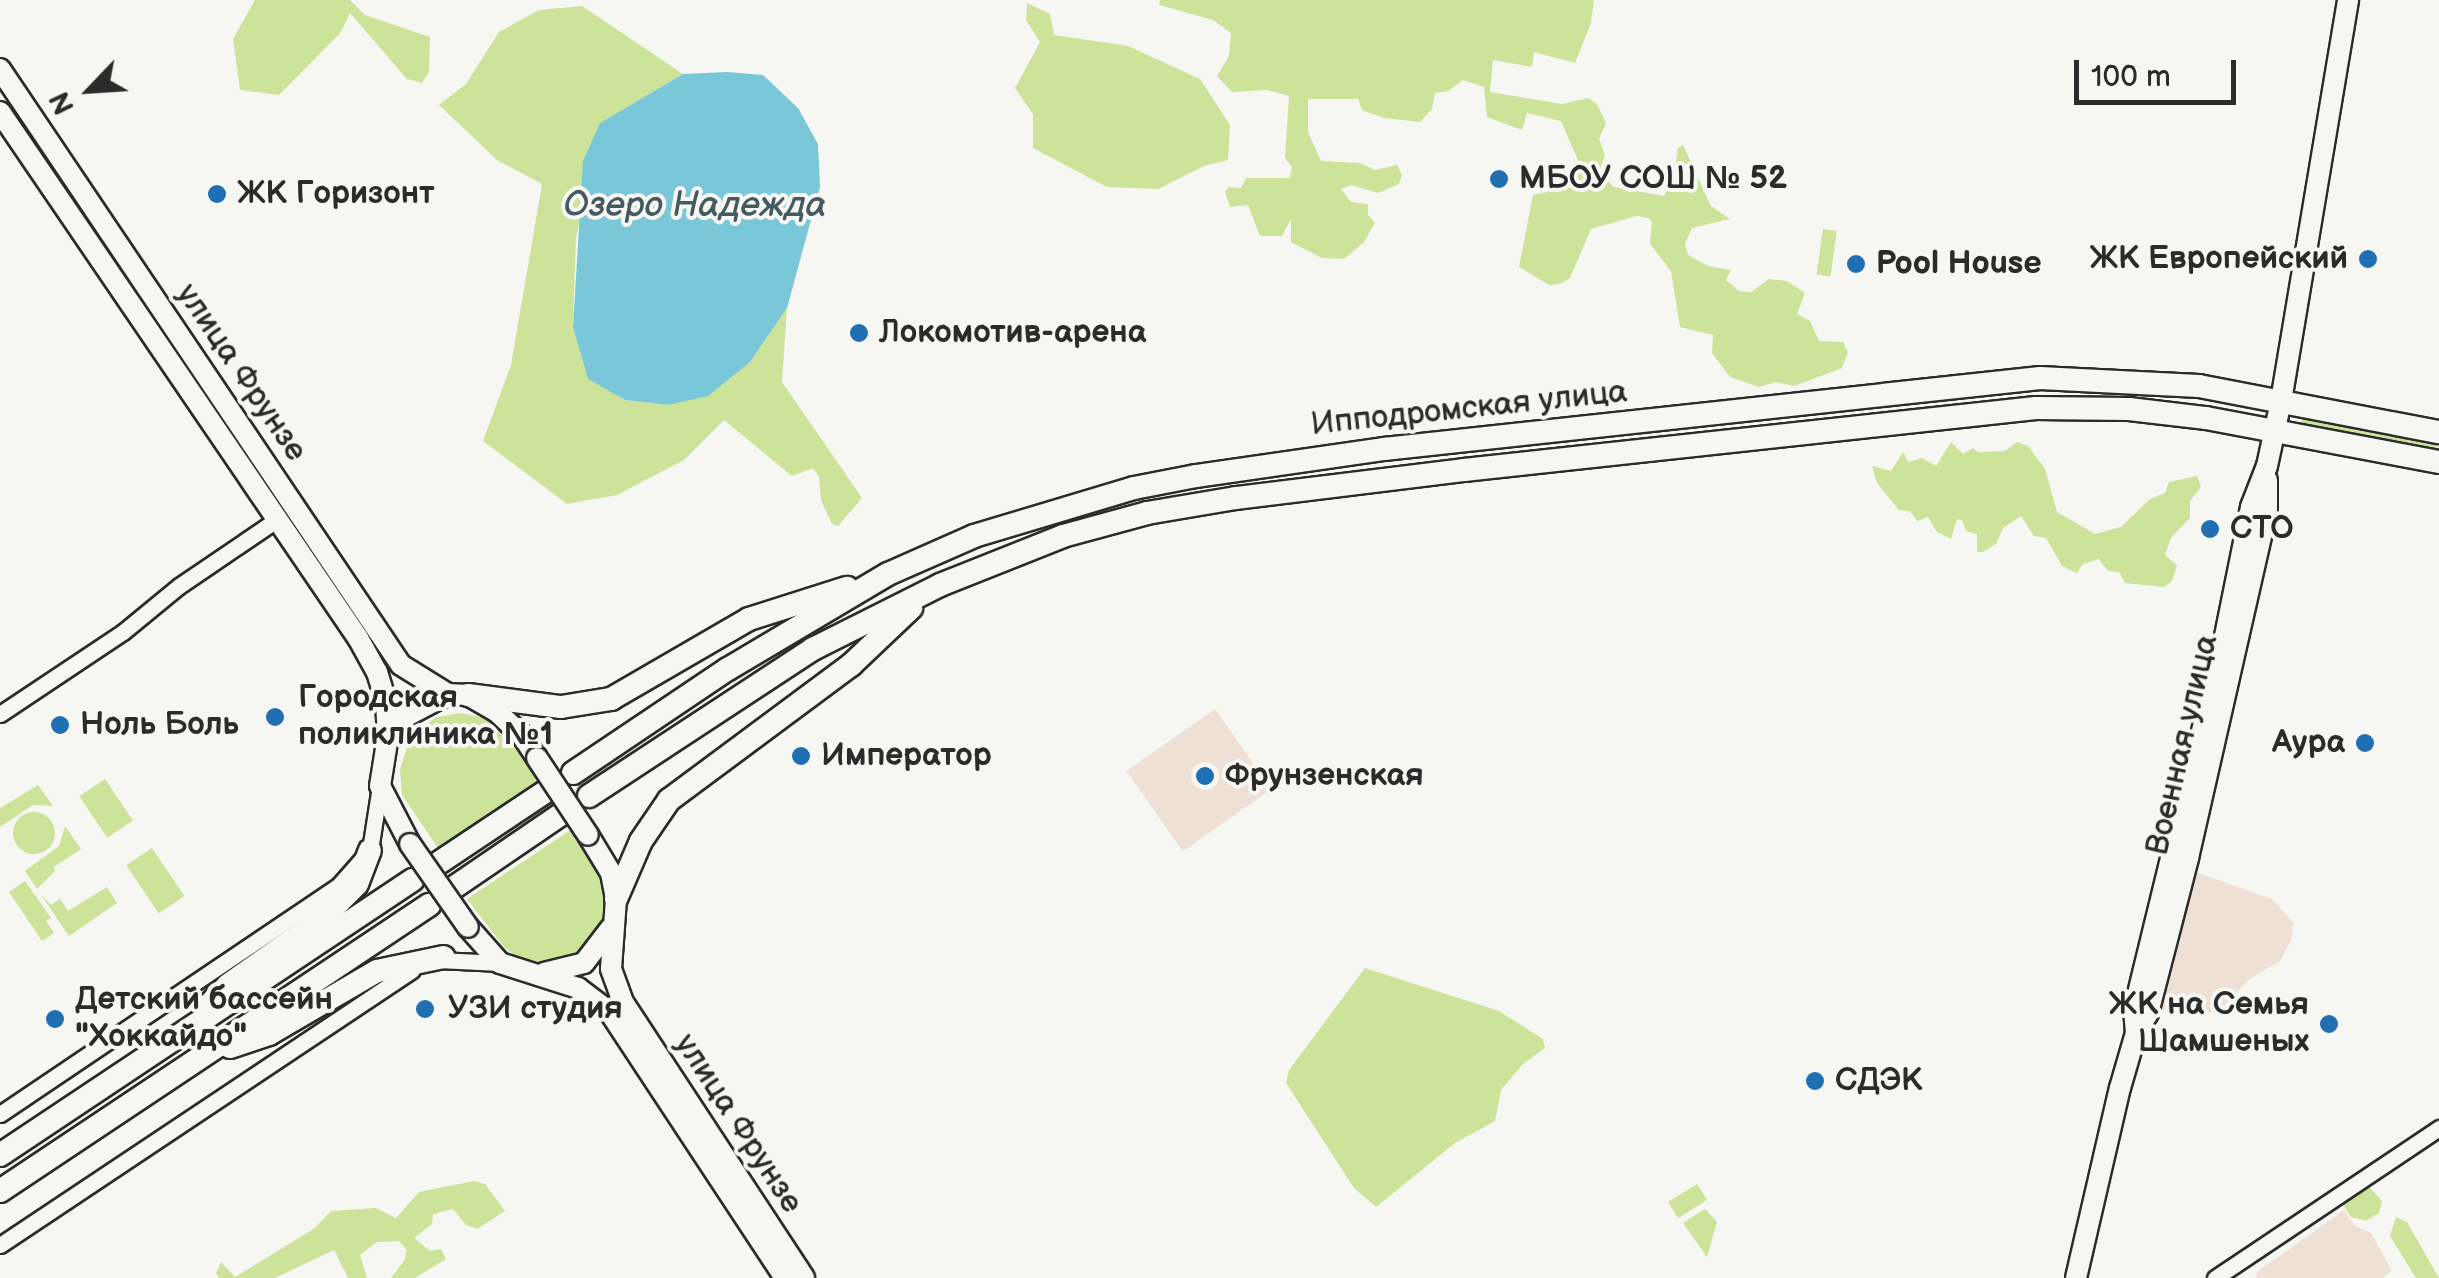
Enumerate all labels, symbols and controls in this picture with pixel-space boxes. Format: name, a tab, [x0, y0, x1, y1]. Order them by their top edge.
north arrow	[40, 40, 140, 140]
scale bar	[2079, 40, 2242, 102]
text: 100 m	[2091, 59, 2171, 95]
text: N	[43, 86, 82, 119]
place label: МБОУ СОШ № 52	[1519, 160, 1787, 198]
marker: МБОУ СОШ № 52	[1488, 168, 1510, 190]
place label: ЖК Горизонт	[237, 175, 434, 213]
marker: ЖК Горизонт	[206, 183, 228, 205]
water label: Озеро Надежда	[564, 185, 826, 227]
place label: ЖК Европейский	[2090, 240, 2348, 278]
place label: Pool House	[1876, 245, 2042, 283]
marker: ЖК Европейский	[2357, 248, 2379, 270]
marker: Pool House	[1845, 253, 1867, 275]
street label: улица Фрунзе	[167, 277, 315, 469]
place label: Локомотив-арена	[879, 314, 1146, 352]
marker: Локомотив-арена	[848, 322, 870, 344]
street label: Ипподромская улица	[1309, 373, 1629, 445]
place label: СТО	[2230, 510, 2294, 548]
marker: СТО	[2199, 518, 2221, 540]
street label: Военная улица	[2139, 631, 2227, 859]
place label: Городская поликлиника №1	[298, 680, 553, 755]
marker: Городская поликлиника №1	[262, 704, 288, 730]
place label: Ноль Боль	[80, 706, 239, 744]
marker: Ноль Боль	[49, 714, 71, 736]
place label: Аура	[2272, 724, 2345, 762]
marker: Аура	[2354, 732, 2376, 754]
place label: Император	[821, 737, 992, 775]
marker: Император	[790, 745, 812, 767]
place label: Фрунзенская	[1225, 757, 1424, 795]
marker: Фрунзенская	[1194, 765, 1216, 787]
place label: Детский бассейн "Хоккайдо"	[75, 982, 333, 1057]
place label: ЖК на Семья Шамшеных	[2109, 987, 2309, 1062]
place label: УЗИ студия	[448, 990, 623, 1028]
marker: УЗИ студия	[412, 996, 438, 1022]
marker: Детский бассейн "Хоккайдо"	[44, 1008, 66, 1030]
marker: ЖК на Семья Шамшеных	[2318, 1013, 2340, 1035]
street label: улица Фрунзе	[666, 1027, 810, 1221]
place label: СДЭК	[1835, 1062, 1922, 1100]
marker: СДЭК	[1804, 1070, 1826, 1092]

